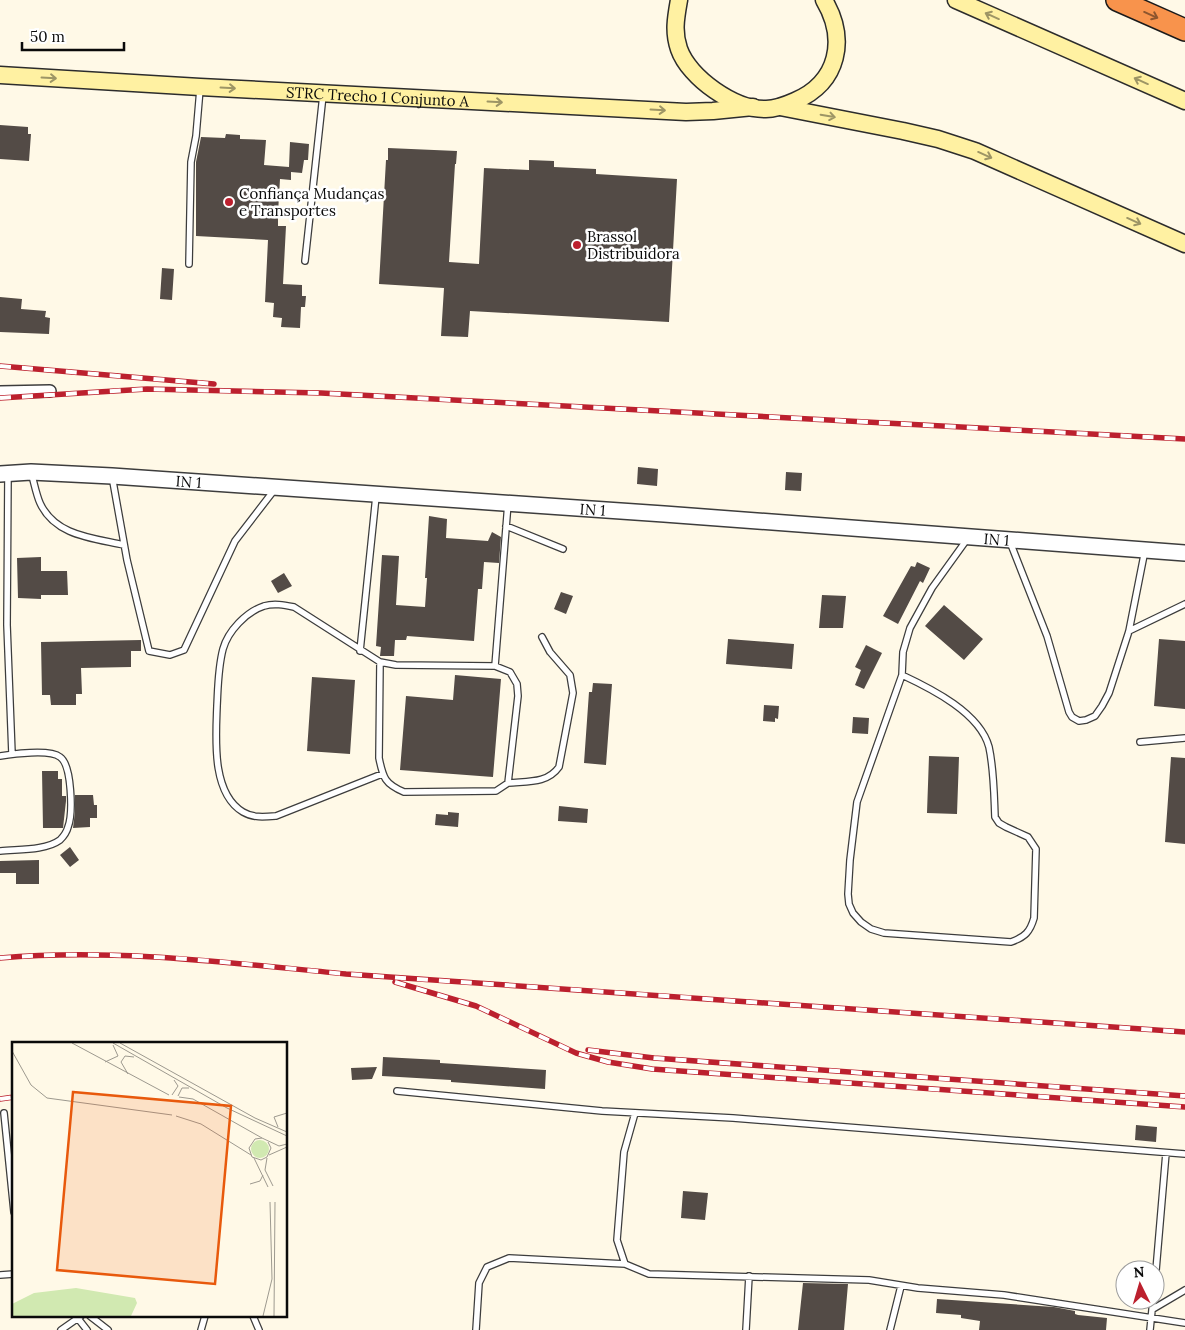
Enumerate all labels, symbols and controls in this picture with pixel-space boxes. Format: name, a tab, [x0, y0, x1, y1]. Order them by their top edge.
one-way arrow	[985, 10, 1000, 20]
one-way arrow	[1143, 11, 1158, 20]
scale bar	[22, 20, 125, 52]
text: 50 m	[30, 27, 65, 46]
one-way arrow	[40, 73, 56, 82]
one-way arrow	[1134, 75, 1149, 85]
street label: STRC Trecho 1 Conjunto A	[285, 82, 470, 110]
one-way arrow	[220, 84, 236, 93]
one-way arrow	[487, 98, 503, 107]
one-way arrow	[650, 106, 666, 115]
one-way arrow	[819, 111, 835, 121]
one-way arrow	[977, 151, 992, 161]
place label: Confiança Mudanças e Transportes	[239, 184, 384, 220]
marker: Confiança Mudanças e Transportes	[223, 196, 235, 208]
one-way arrow	[1126, 217, 1141, 227]
place label: Brassol Distribuidora	[587, 227, 680, 263]
marker: Brassol Distribuidora	[571, 239, 583, 251]
street label: IN 1	[175, 471, 202, 492]
street label: IN 1	[579, 499, 606, 519]
street label: IN 1	[983, 528, 1010, 549]
inset map	[12, 1042, 288, 1318]
north arrow	[1115, 1260, 1165, 1310]
text: N	[1133, 1263, 1145, 1281]

